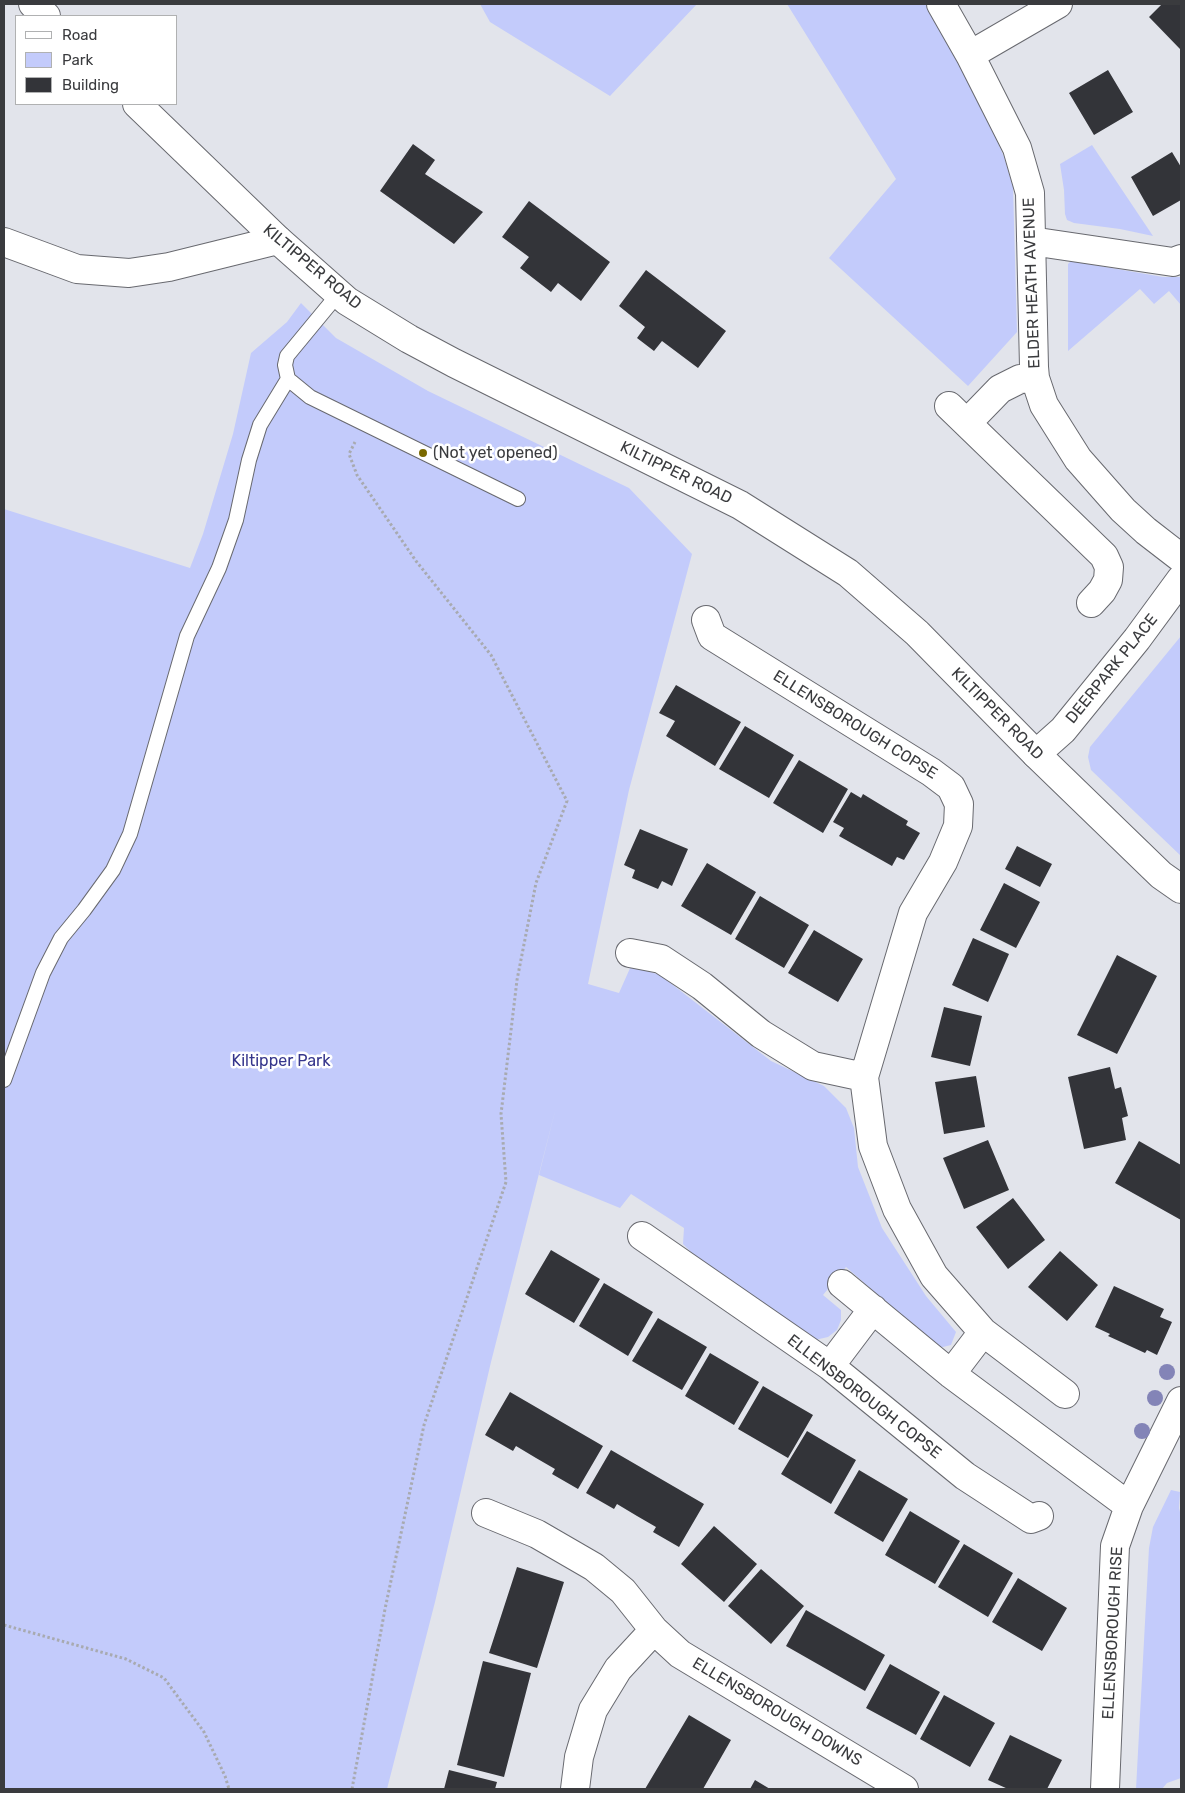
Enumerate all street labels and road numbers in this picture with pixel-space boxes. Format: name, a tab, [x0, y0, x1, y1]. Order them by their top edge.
street label: ELDER HEATH AVENUE	[1019, 197, 1045, 369]
street label: KILTIPPER ROAD	[259, 220, 365, 314]
street label: KILTIPPER ROAD	[617, 438, 735, 508]
street label: DEERPARK PLACE	[1062, 610, 1162, 728]
street label: KILTIPPER ROAD	[947, 664, 1047, 764]
street label: ELLENSBOROUGH COPSE	[769, 666, 941, 784]
street label: ELLENSBOROUGH COPSE	[783, 1331, 945, 1463]
street label: ELLENSBOROUGH RISE	[1099, 1546, 1127, 1720]
street label: ELLENSBOROUGH DOWNS	[689, 1654, 865, 1770]

